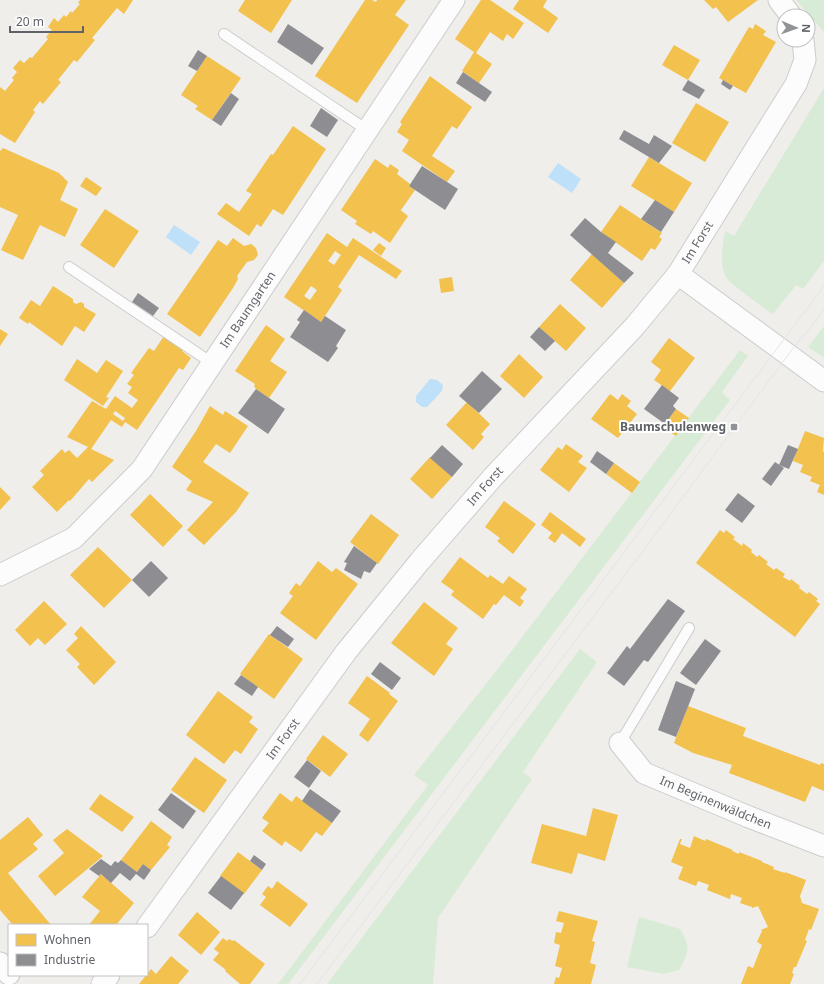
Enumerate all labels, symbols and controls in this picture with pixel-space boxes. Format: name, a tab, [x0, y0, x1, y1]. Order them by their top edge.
scale bar	[10, 8, 83, 34]
north arrow	[776, 8, 816, 48]
text: 20 m	[16, 13, 44, 30]
text: N	[799, 24, 814, 33]
street label: Im Forst	[678, 217, 717, 267]
street label: Im Baumgarten	[216, 267, 279, 351]
place label: Baumschulenweg	[620, 418, 726, 435]
marker: Baumschulenweg	[729, 422, 739, 432]
street label: Im Forst	[463, 462, 507, 509]
street label: Im Forst	[262, 714, 304, 763]
street label: Im Beginenwäldchen	[657, 772, 774, 833]
legend	[8, 924, 148, 976]
text: Wohnen	[44, 931, 91, 948]
text: Industrie	[44, 951, 95, 968]

